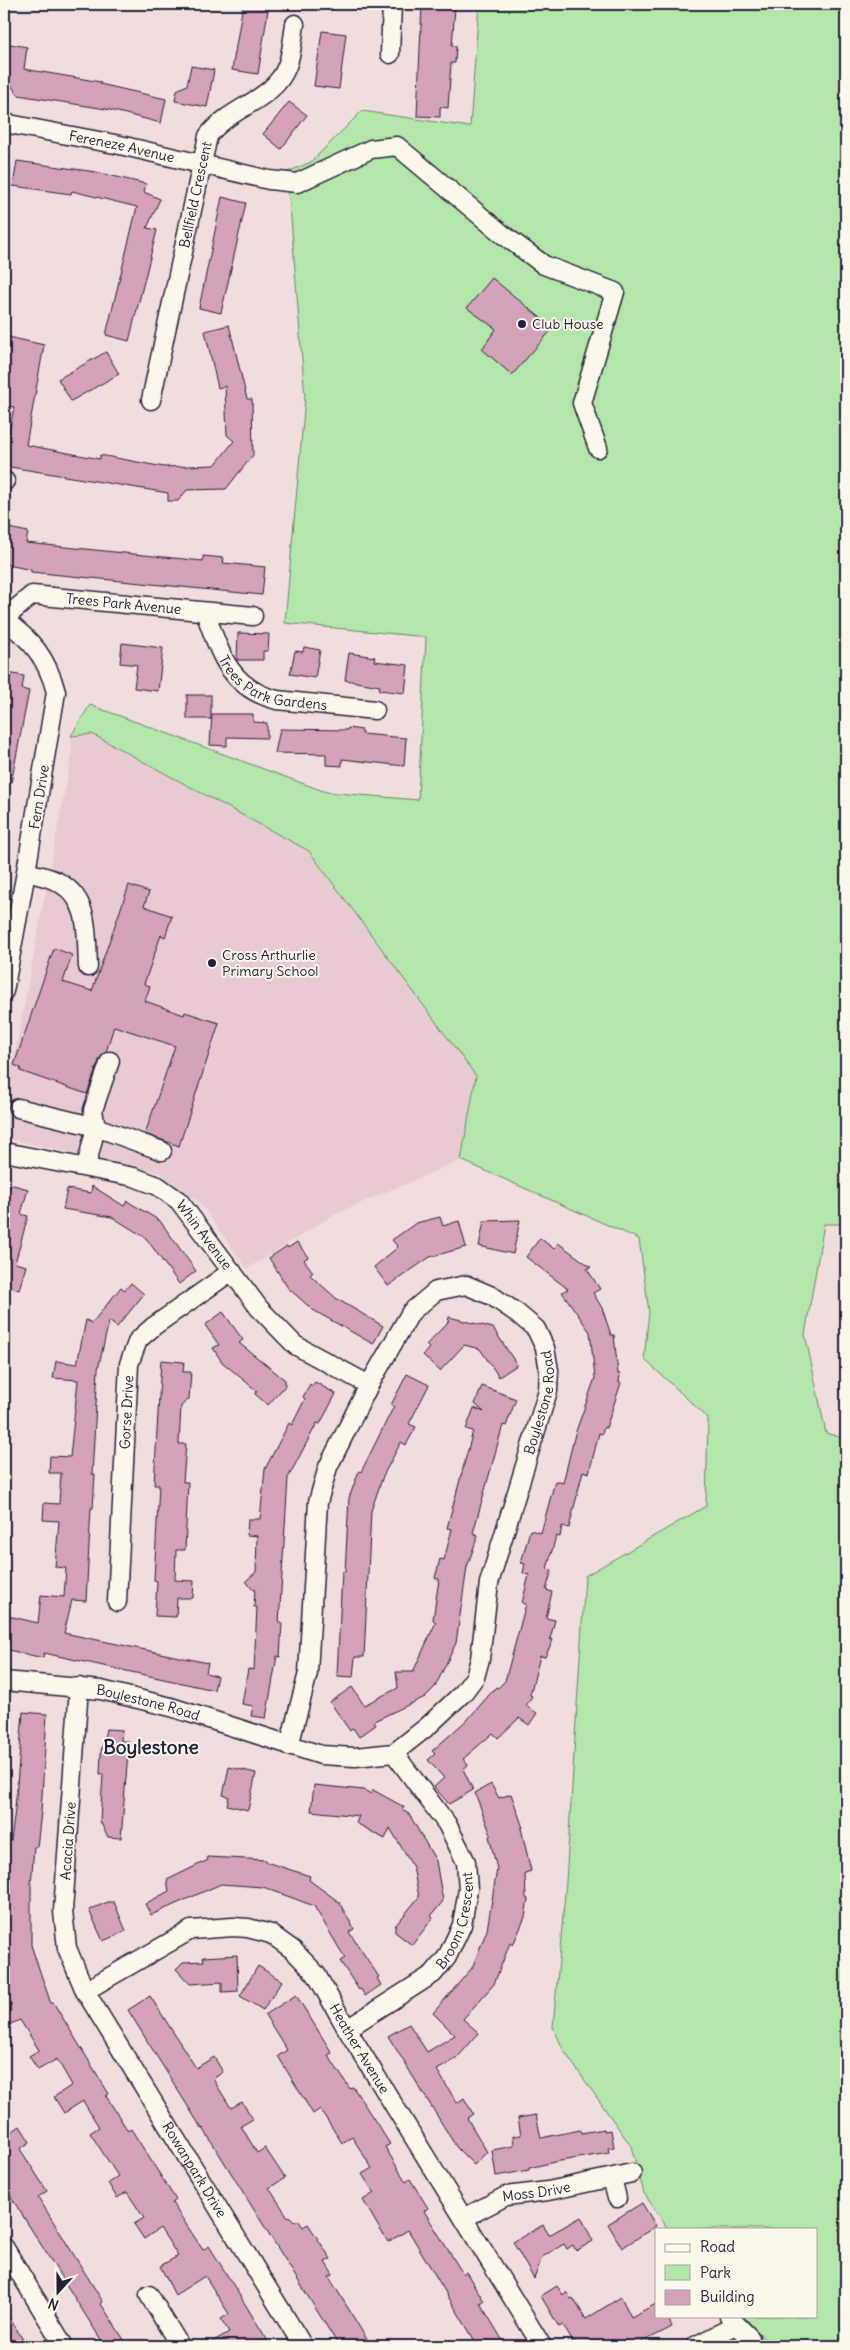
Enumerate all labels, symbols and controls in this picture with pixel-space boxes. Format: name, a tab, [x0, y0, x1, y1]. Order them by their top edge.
street label: Fereneze Avenue	[67, 127, 176, 166]
street label: Bellfield Crescent	[175, 140, 216, 250]
place label: Club House	[532, 315, 604, 333]
marker: Club House	[516, 318, 528, 330]
street label: Trees Park Avenue	[65, 589, 182, 618]
street label: Trees Park Gardens	[215, 652, 328, 714]
street label: Fern Drive	[25, 764, 53, 830]
place label: Cross Arthurlie Primary School	[222, 946, 318, 980]
marker: Cross Arthurlie Primary School	[206, 957, 218, 969]
street label: Whin Avenue	[172, 1196, 236, 1273]
street label: Boylestone Road	[520, 1349, 558, 1457]
street label: Gorse Drive	[116, 1375, 137, 1450]
street label: Boylestone Road	[96, 1681, 202, 1725]
district label: Boylestone	[103, 1735, 199, 1759]
street label: Acacia Drive	[56, 1801, 80, 1881]
street label: Broom Crescent	[432, 1871, 477, 1973]
street label: Heather Avenue	[326, 2000, 394, 2097]
street label: Rowanpark Drive	[158, 2118, 231, 2221]
street label: Moss Drive	[501, 2177, 572, 2205]
legend	[655, 2228, 818, 2318]
text: Road	[700, 2237, 735, 2256]
text: Park	[700, 2263, 731, 2282]
north arrow	[32, 2268, 82, 2318]
text: Building	[700, 2287, 755, 2306]
text: N	[46, 2294, 61, 2314]

